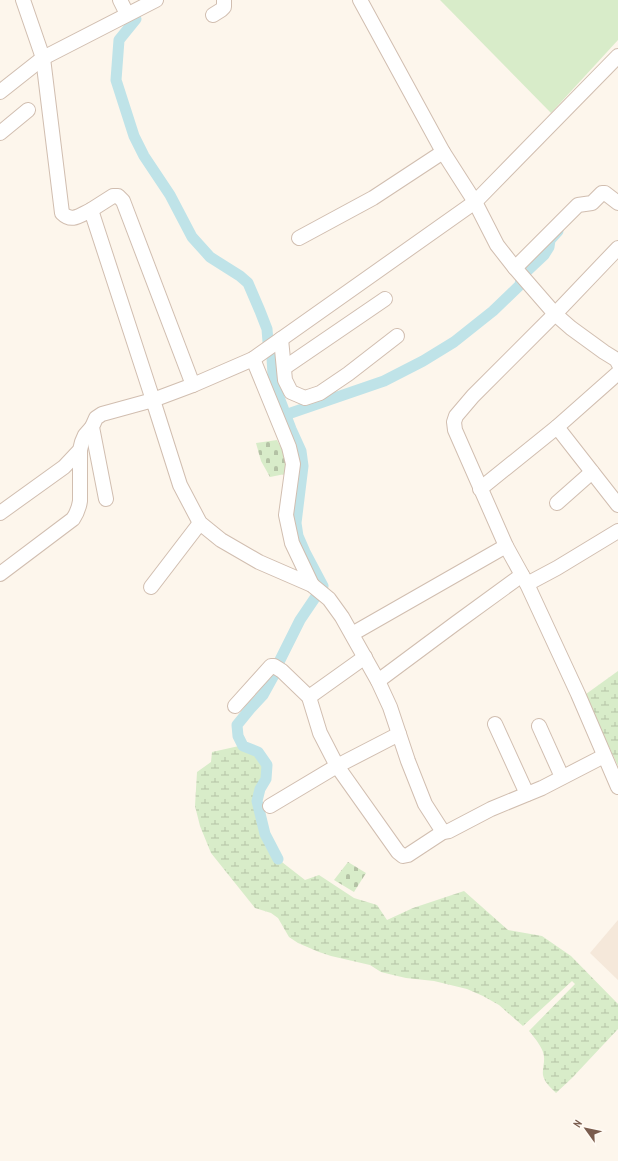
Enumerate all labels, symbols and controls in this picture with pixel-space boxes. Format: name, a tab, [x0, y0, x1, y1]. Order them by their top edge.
north arrow	[566, 1109, 606, 1149]
text: N	[570, 1117, 585, 1130]

